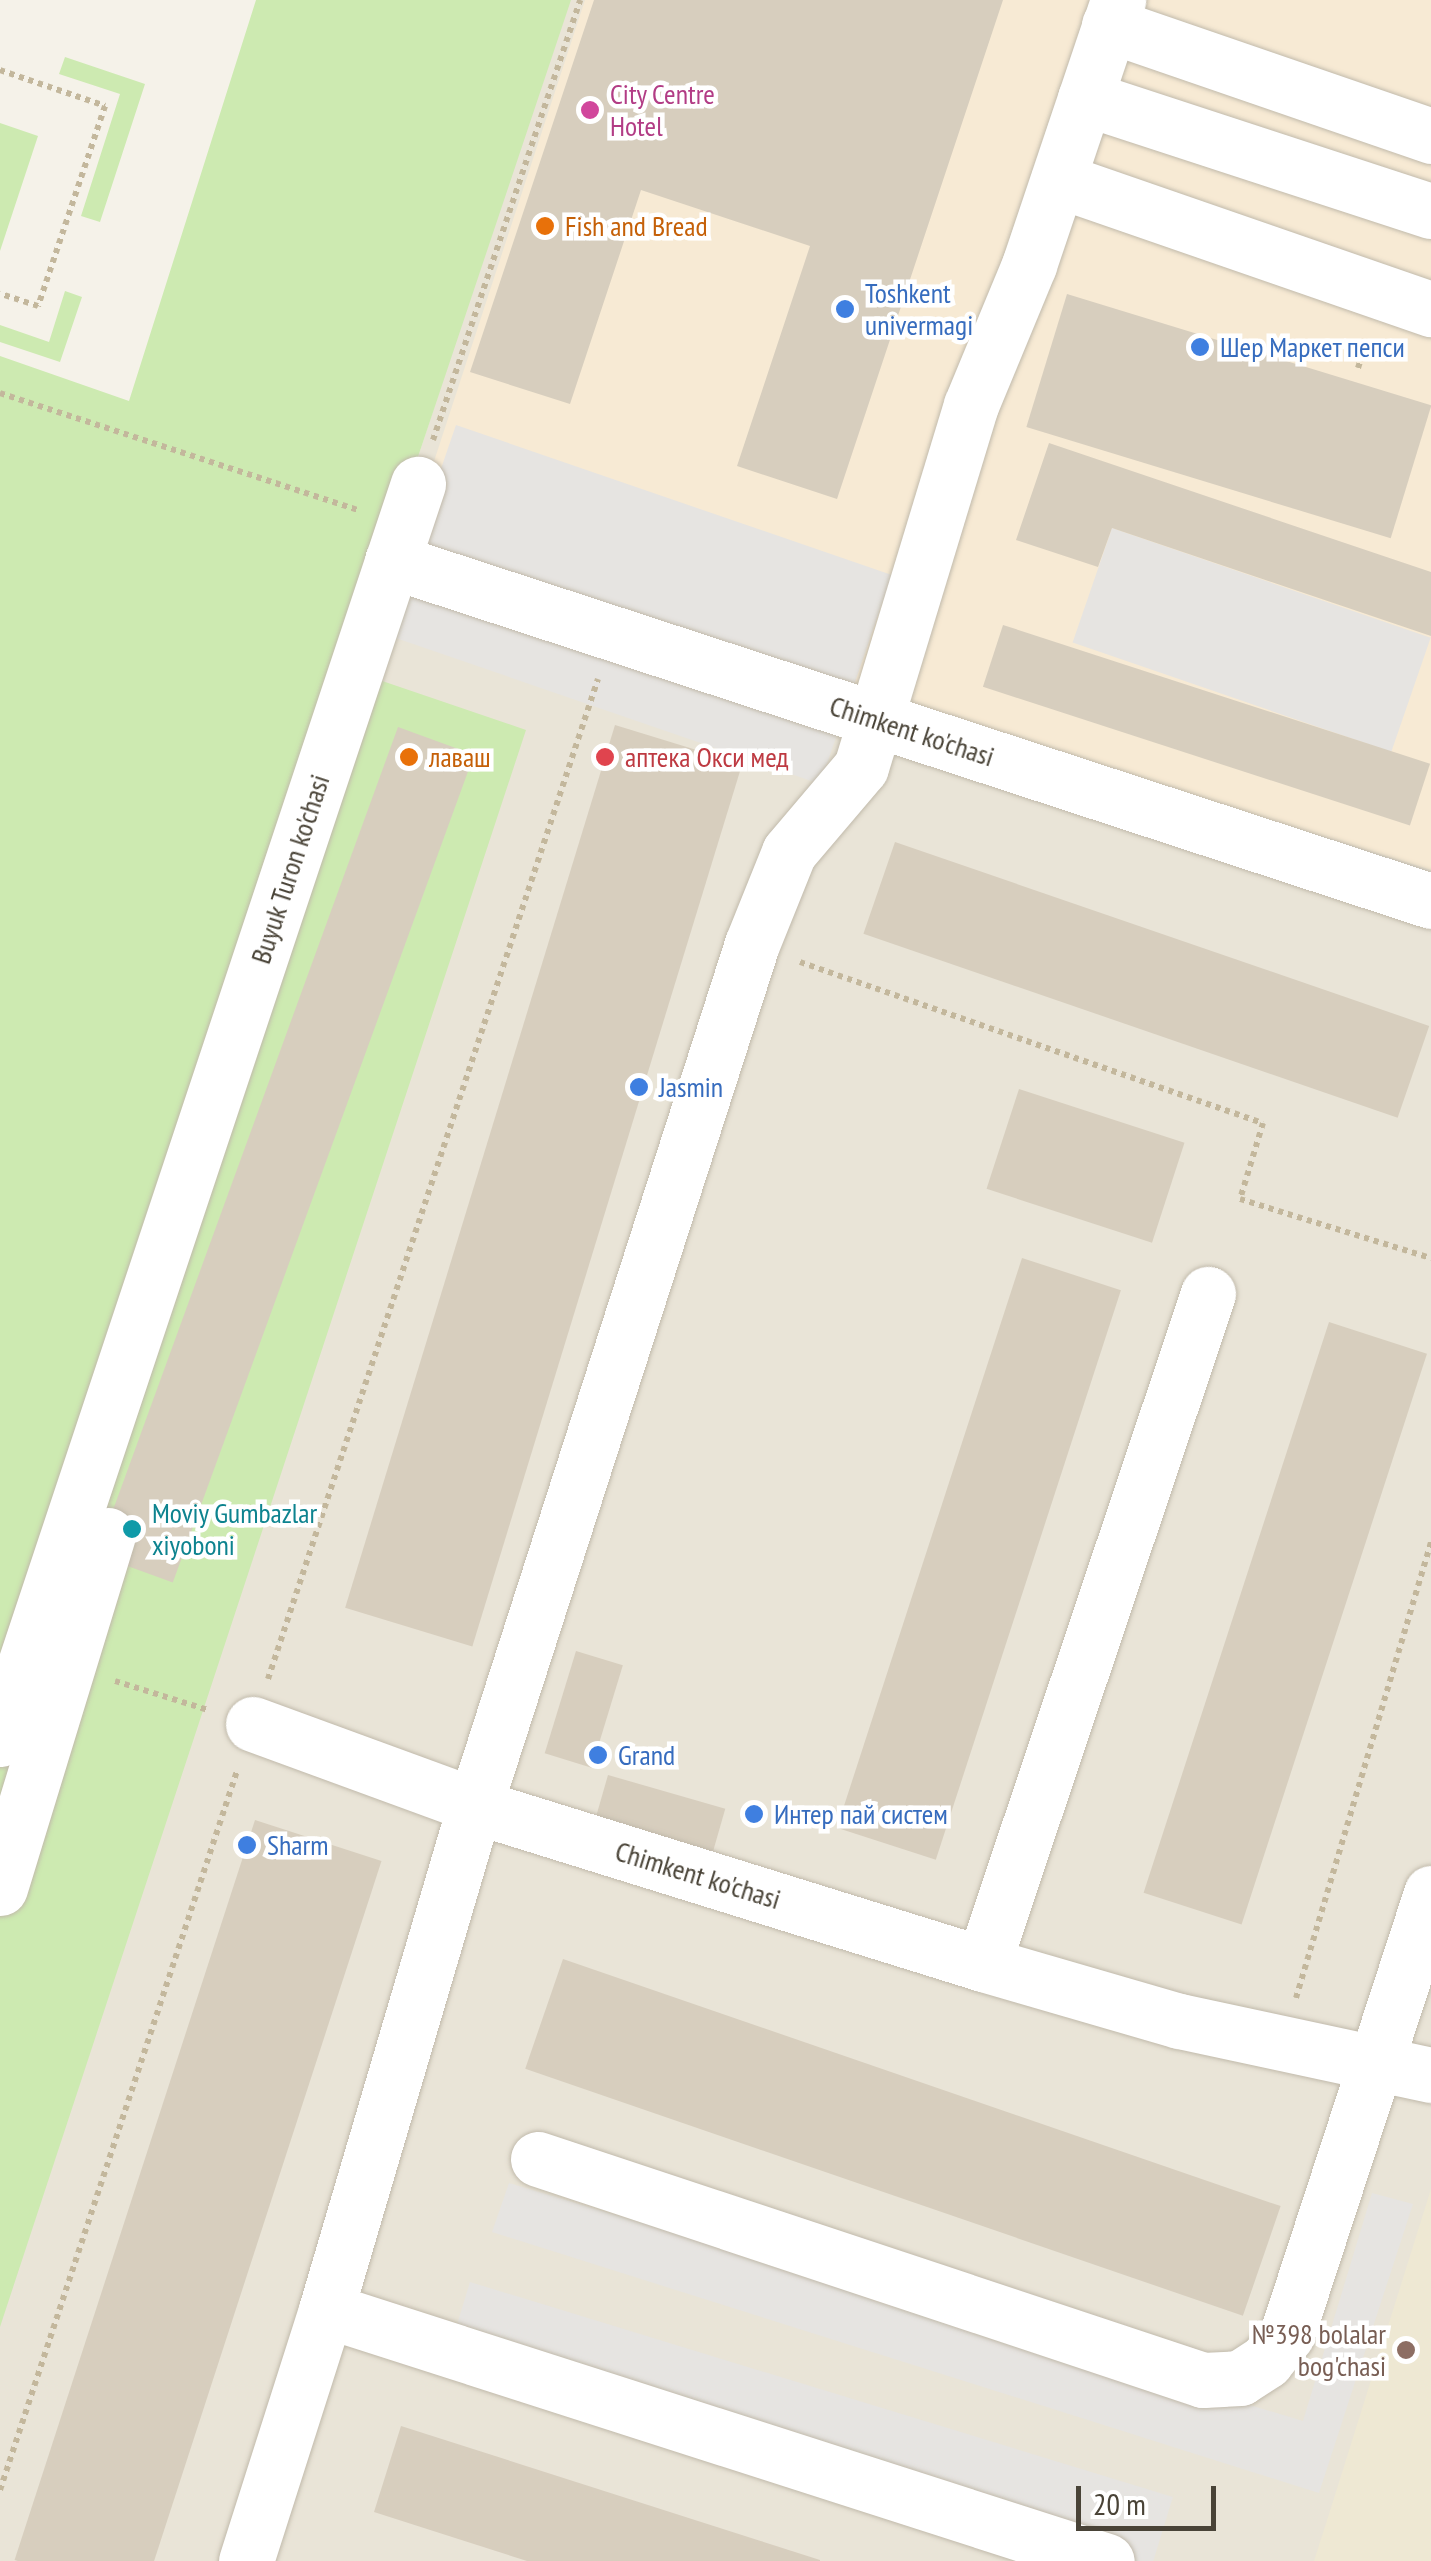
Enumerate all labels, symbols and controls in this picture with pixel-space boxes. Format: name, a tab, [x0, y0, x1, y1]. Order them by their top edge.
place label: City Centre Hotel	[610, 77, 716, 143]
marker: City Centre Hotel	[579, 99, 601, 121]
place label: Fish and Bread	[565, 209, 708, 243]
marker: Fish and Bread	[534, 215, 556, 237]
place label: Toshkent univermagi	[865, 276, 973, 342]
marker: Toshkent univermagi	[834, 298, 856, 320]
place label: Шер Маркет пепси	[1220, 330, 1405, 364]
marker: Шер Маркет пепси	[1189, 336, 1211, 358]
street label: Chimkent ko'chasi	[826, 689, 998, 773]
place label: лаваш	[429, 740, 491, 774]
place label: аптека Окси мед	[625, 740, 789, 774]
marker: лаваш	[398, 746, 420, 768]
marker: аптека Окси мед	[594, 746, 616, 768]
street label: Buyuk Turon ko'chasi	[243, 770, 337, 968]
place label: Jasmin	[659, 1070, 723, 1104]
marker: Jasmin	[628, 1076, 650, 1098]
place label: Moviy Gumbazlar xiyoboni	[152, 1496, 318, 1562]
marker: Moviy Gumbazlar xiyoboni	[121, 1518, 143, 1540]
place label: Grand	[618, 1738, 675, 1772]
marker: Grand	[587, 1744, 609, 1766]
place label: Интер пай систем	[774, 1797, 948, 1831]
marker: Интер пай систем	[743, 1803, 765, 1825]
place label: Sharm	[267, 1828, 328, 1862]
marker: Sharm	[236, 1834, 258, 1856]
street label: Chimkent ko'chasi	[611, 1834, 785, 1916]
place label: №398 bolalar bog'chasi	[1252, 2317, 1386, 2383]
marker: №398 bolalar bog'chasi	[1395, 2339, 1417, 2361]
scale bar	[1081, 2466, 1221, 2528]
text: 20 m	[1093, 2484, 1146, 2523]

